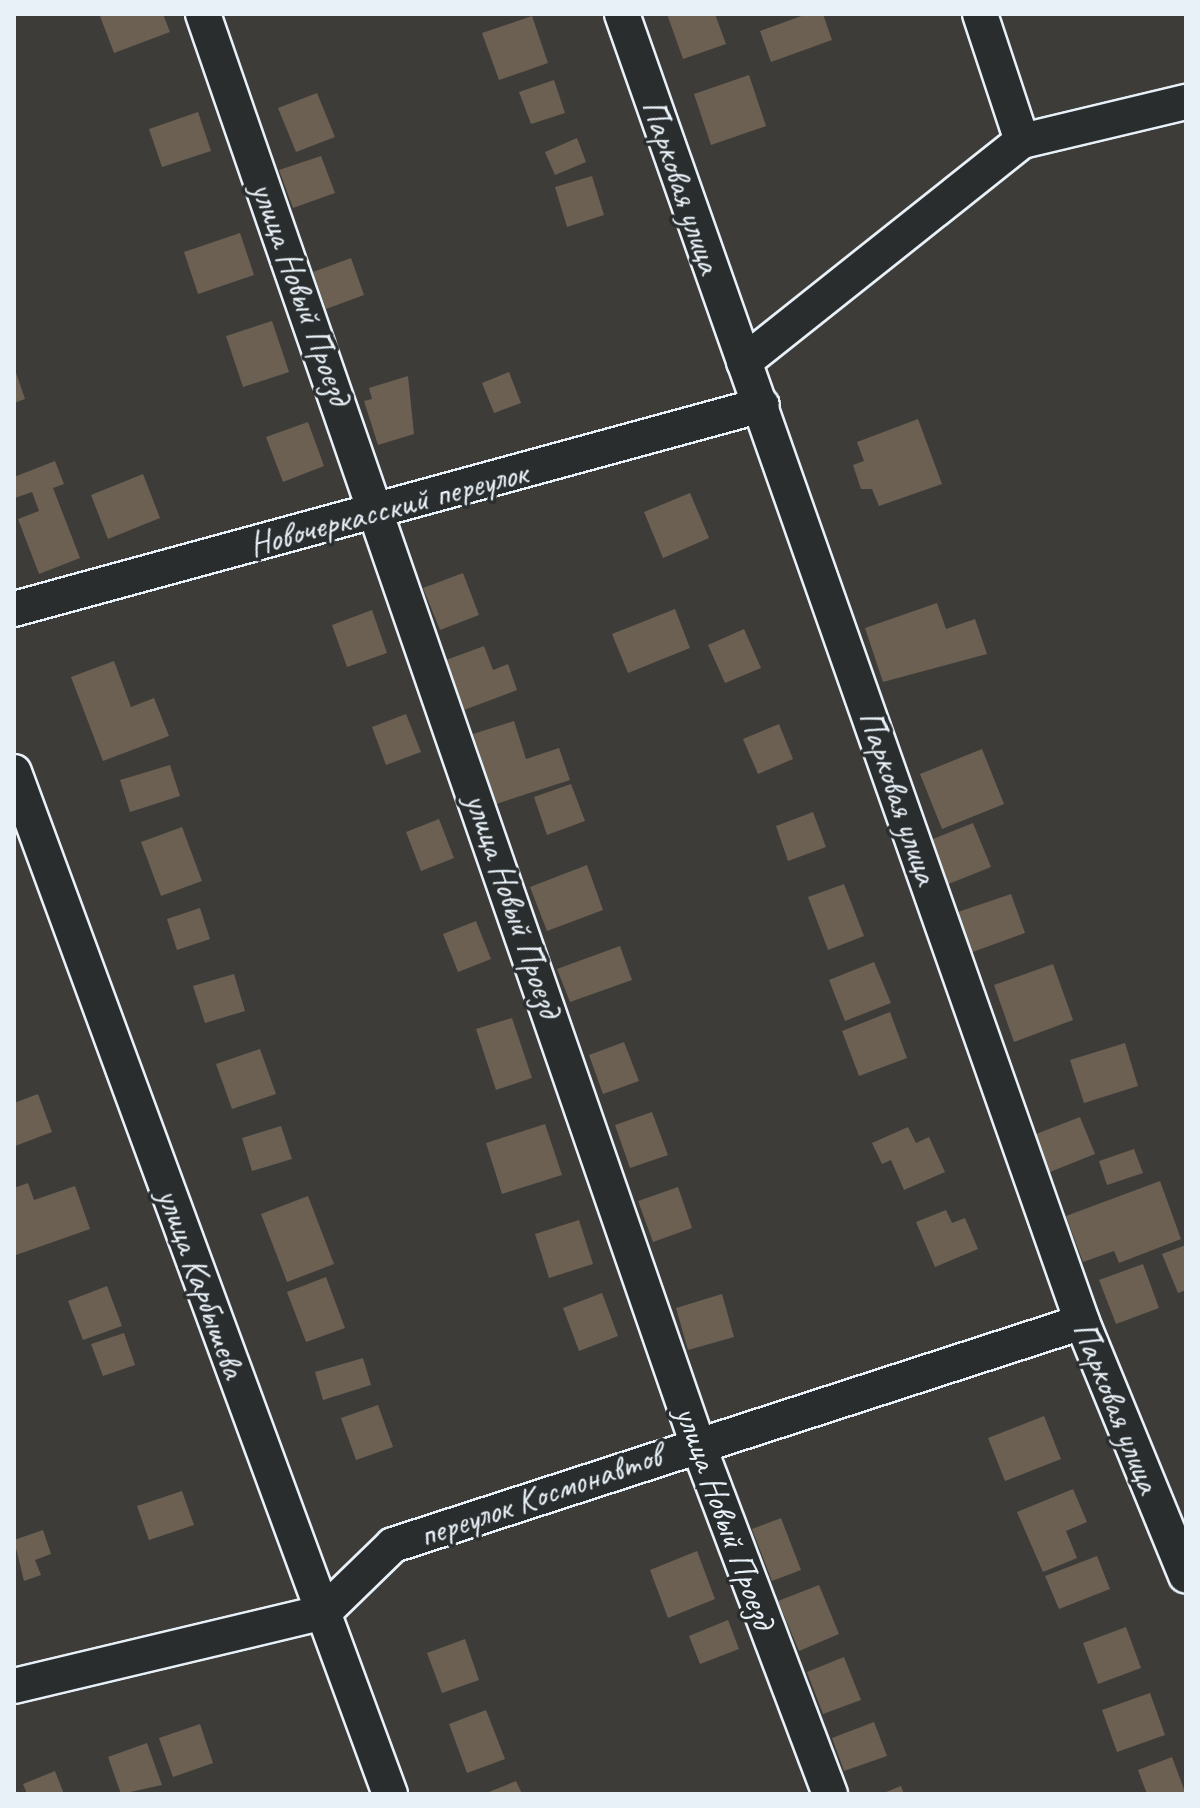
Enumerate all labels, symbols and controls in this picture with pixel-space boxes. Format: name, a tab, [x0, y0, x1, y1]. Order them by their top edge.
street label: Парковая улица	[633, 93, 731, 279]
street label: улица Новый Проезд	[243, 177, 361, 409]
street label: Новочеркасский переулок	[245, 451, 531, 565]
street label: Парковая улица	[850, 704, 948, 890]
street label: улица Новый Проезд	[457, 789, 571, 1021]
street label: улица Карбышева	[149, 1183, 255, 1383]
street label: Парковая улица	[1064, 1315, 1170, 1499]
street label: улица Новый Проезд	[667, 1401, 785, 1633]
street label: переулок Космонавтов	[413, 1434, 667, 1556]

